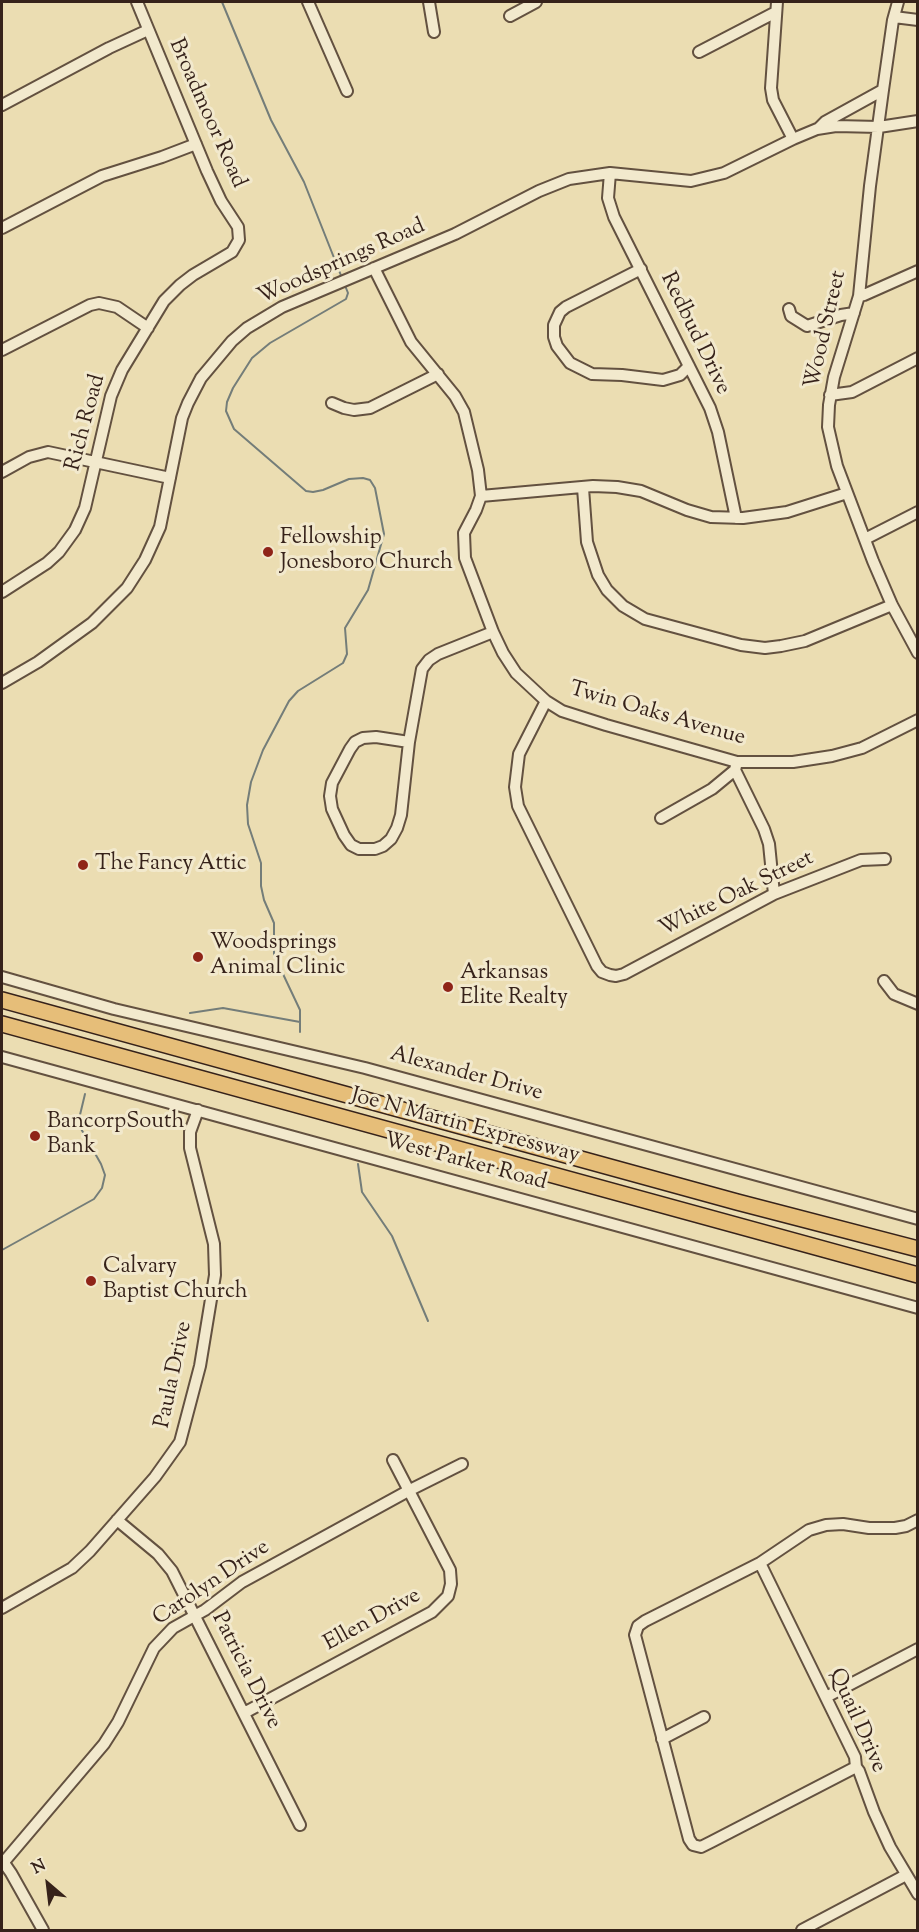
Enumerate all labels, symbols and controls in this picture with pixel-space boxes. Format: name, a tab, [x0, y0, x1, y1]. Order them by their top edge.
street label: Broadmoor Road	[161, 35, 251, 193]
street label: Woodsprings Road	[254, 214, 430, 312]
street label: Wood Street	[801, 268, 853, 392]
street label: Redbud Drive	[653, 269, 735, 399]
street label: Rich Road	[61, 372, 113, 474]
place label: Fellowship Jonesboro Church	[280, 526, 453, 578]
marker: Fellowship Jonesboro Church	[261, 545, 275, 559]
street label: Twin Oaks Avenue	[566, 677, 748, 753]
street label: White Oak Street	[656, 846, 818, 944]
place label: The Fancy Attic	[95, 852, 247, 878]
marker: The Fancy Attic	[76, 858, 90, 872]
place label: Woodsprings Animal Clinic	[210, 931, 345, 982]
marker: Woodsprings Animal Clinic	[191, 950, 205, 964]
place label: Arkansas Elite Realty	[460, 961, 568, 1012]
marker: Arkansas Elite Realty	[441, 980, 455, 994]
street label: Alexander Drive	[387, 1042, 545, 1108]
street label: Joe N Martin Expressway	[348, 1084, 582, 1170]
place label: BancorpSouth Bank	[47, 1110, 184, 1162]
marker: BancorpSouth Bank	[28, 1129, 42, 1143]
street label: West Parker Road	[381, 1129, 549, 1197]
place label: Calvary Baptist Church	[103, 1255, 248, 1306]
marker: Calvary Baptist Church	[84, 1274, 98, 1288]
street label: Paula Drive	[151, 1319, 199, 1431]
street label: Carolyn Drive	[149, 1535, 275, 1633]
street label: Ellen Drive	[320, 1584, 426, 1658]
street label: Patricia Drive	[204, 1608, 286, 1734]
street label: Quail Drive	[821, 1665, 891, 1777]
north arrow	[18, 1854, 78, 1914]
text: N	[28, 1855, 50, 1881]

